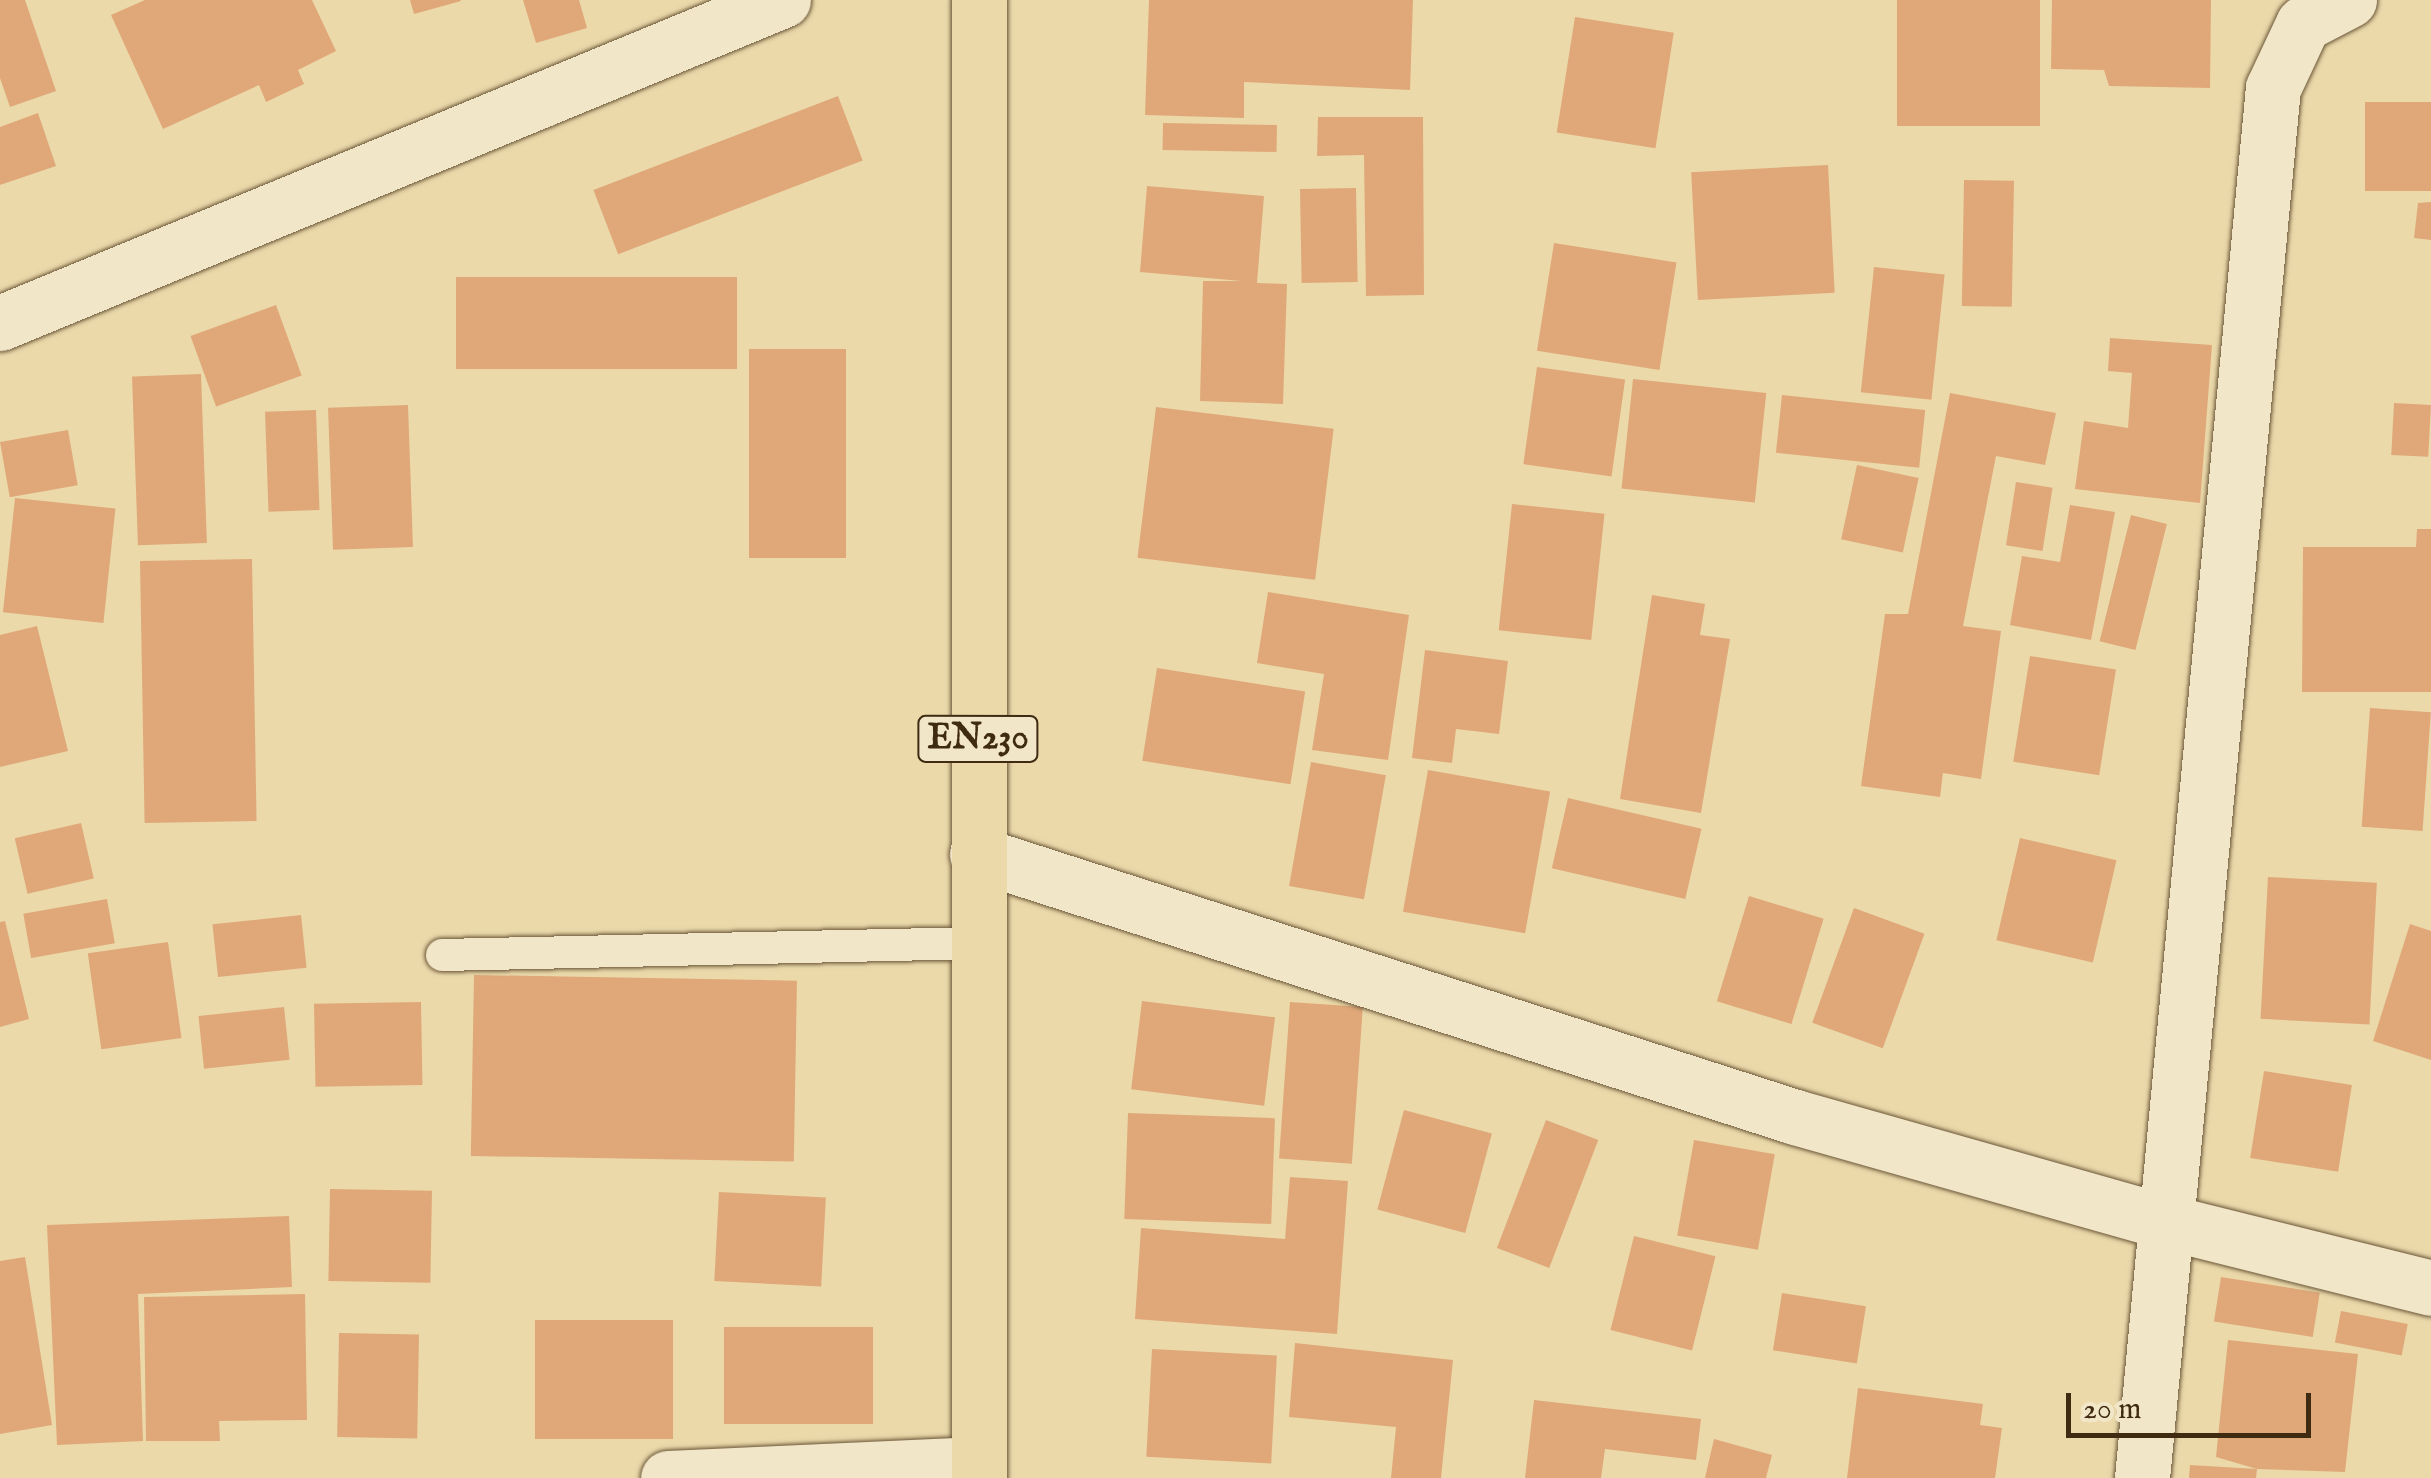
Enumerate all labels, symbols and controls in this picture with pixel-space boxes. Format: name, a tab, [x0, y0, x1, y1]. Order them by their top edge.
road number: EN230	[916, 709, 1040, 769]
scale bar	[2071, 1373, 2316, 1435]
text: 20 m	[2083, 1391, 2142, 1429]

